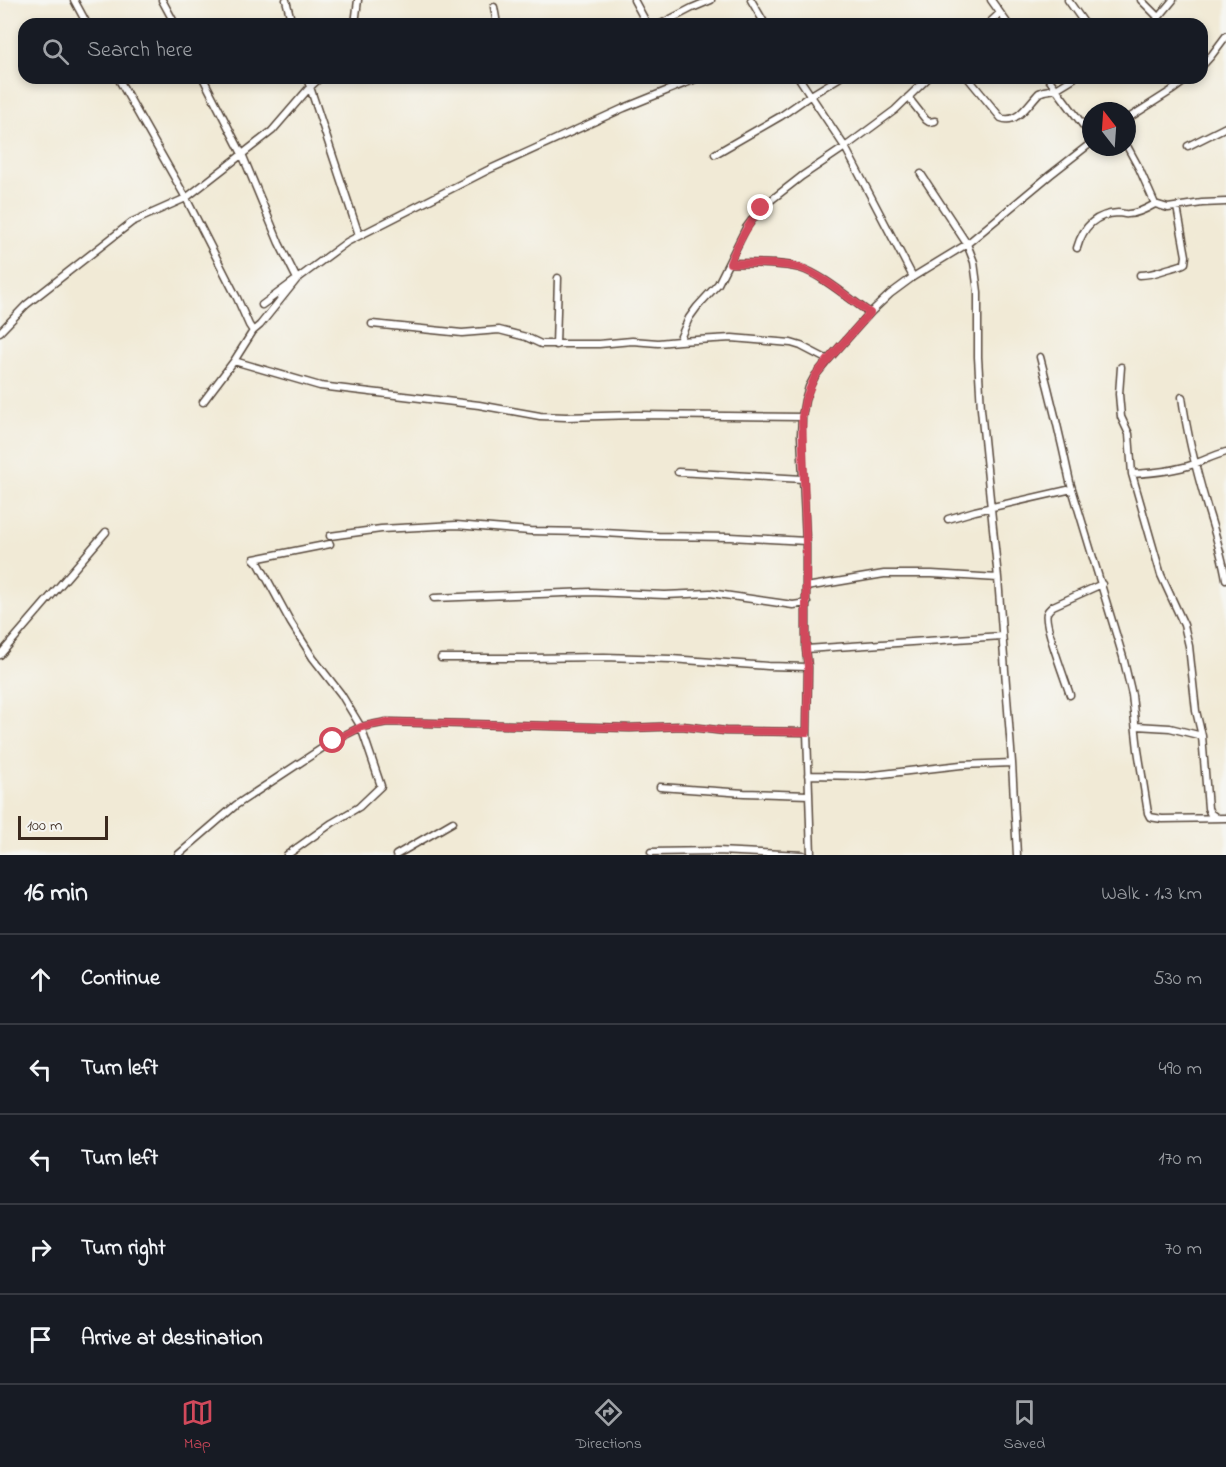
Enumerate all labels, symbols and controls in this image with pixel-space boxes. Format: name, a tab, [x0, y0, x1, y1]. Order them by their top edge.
search box	[18, 18, 1208, 84]
icon: search	[39, 35, 72, 68]
text: Search here	[87, 35, 192, 67]
north arrow	[1082, 102, 1136, 156]
route end	[747, 194, 773, 220]
route start	[319, 727, 345, 753]
scale bar	[18, 813, 108, 840]
text: 100 m	[27, 814, 62, 838]
text: 16 min	[24, 875, 88, 913]
text: Walk · 1.3 km	[1101, 880, 1202, 909]
icon: ahead	[24, 963, 57, 996]
text: Continue	[81, 963, 160, 995]
text: 530 m	[1153, 965, 1202, 994]
icon: left	[24, 1053, 57, 1086]
text: Turn left	[81, 1053, 158, 1085]
text: 490 m	[1159, 1055, 1202, 1084]
icon: left	[24, 1143, 57, 1176]
text: Turn left	[81, 1143, 158, 1175]
text: 170 m	[1158, 1145, 1202, 1174]
icon: right	[24, 1233, 57, 1266]
text: Turn right	[81, 1233, 166, 1265]
text: 70 m	[1165, 1235, 1202, 1264]
icon: arrive	[24, 1323, 57, 1356]
text: Arrive at destination	[81, 1323, 263, 1355]
tab: Map	[181, 1396, 214, 1456]
tab: Directions	[575, 1396, 642, 1456]
tab: Saved	[1003, 1396, 1045, 1456]

